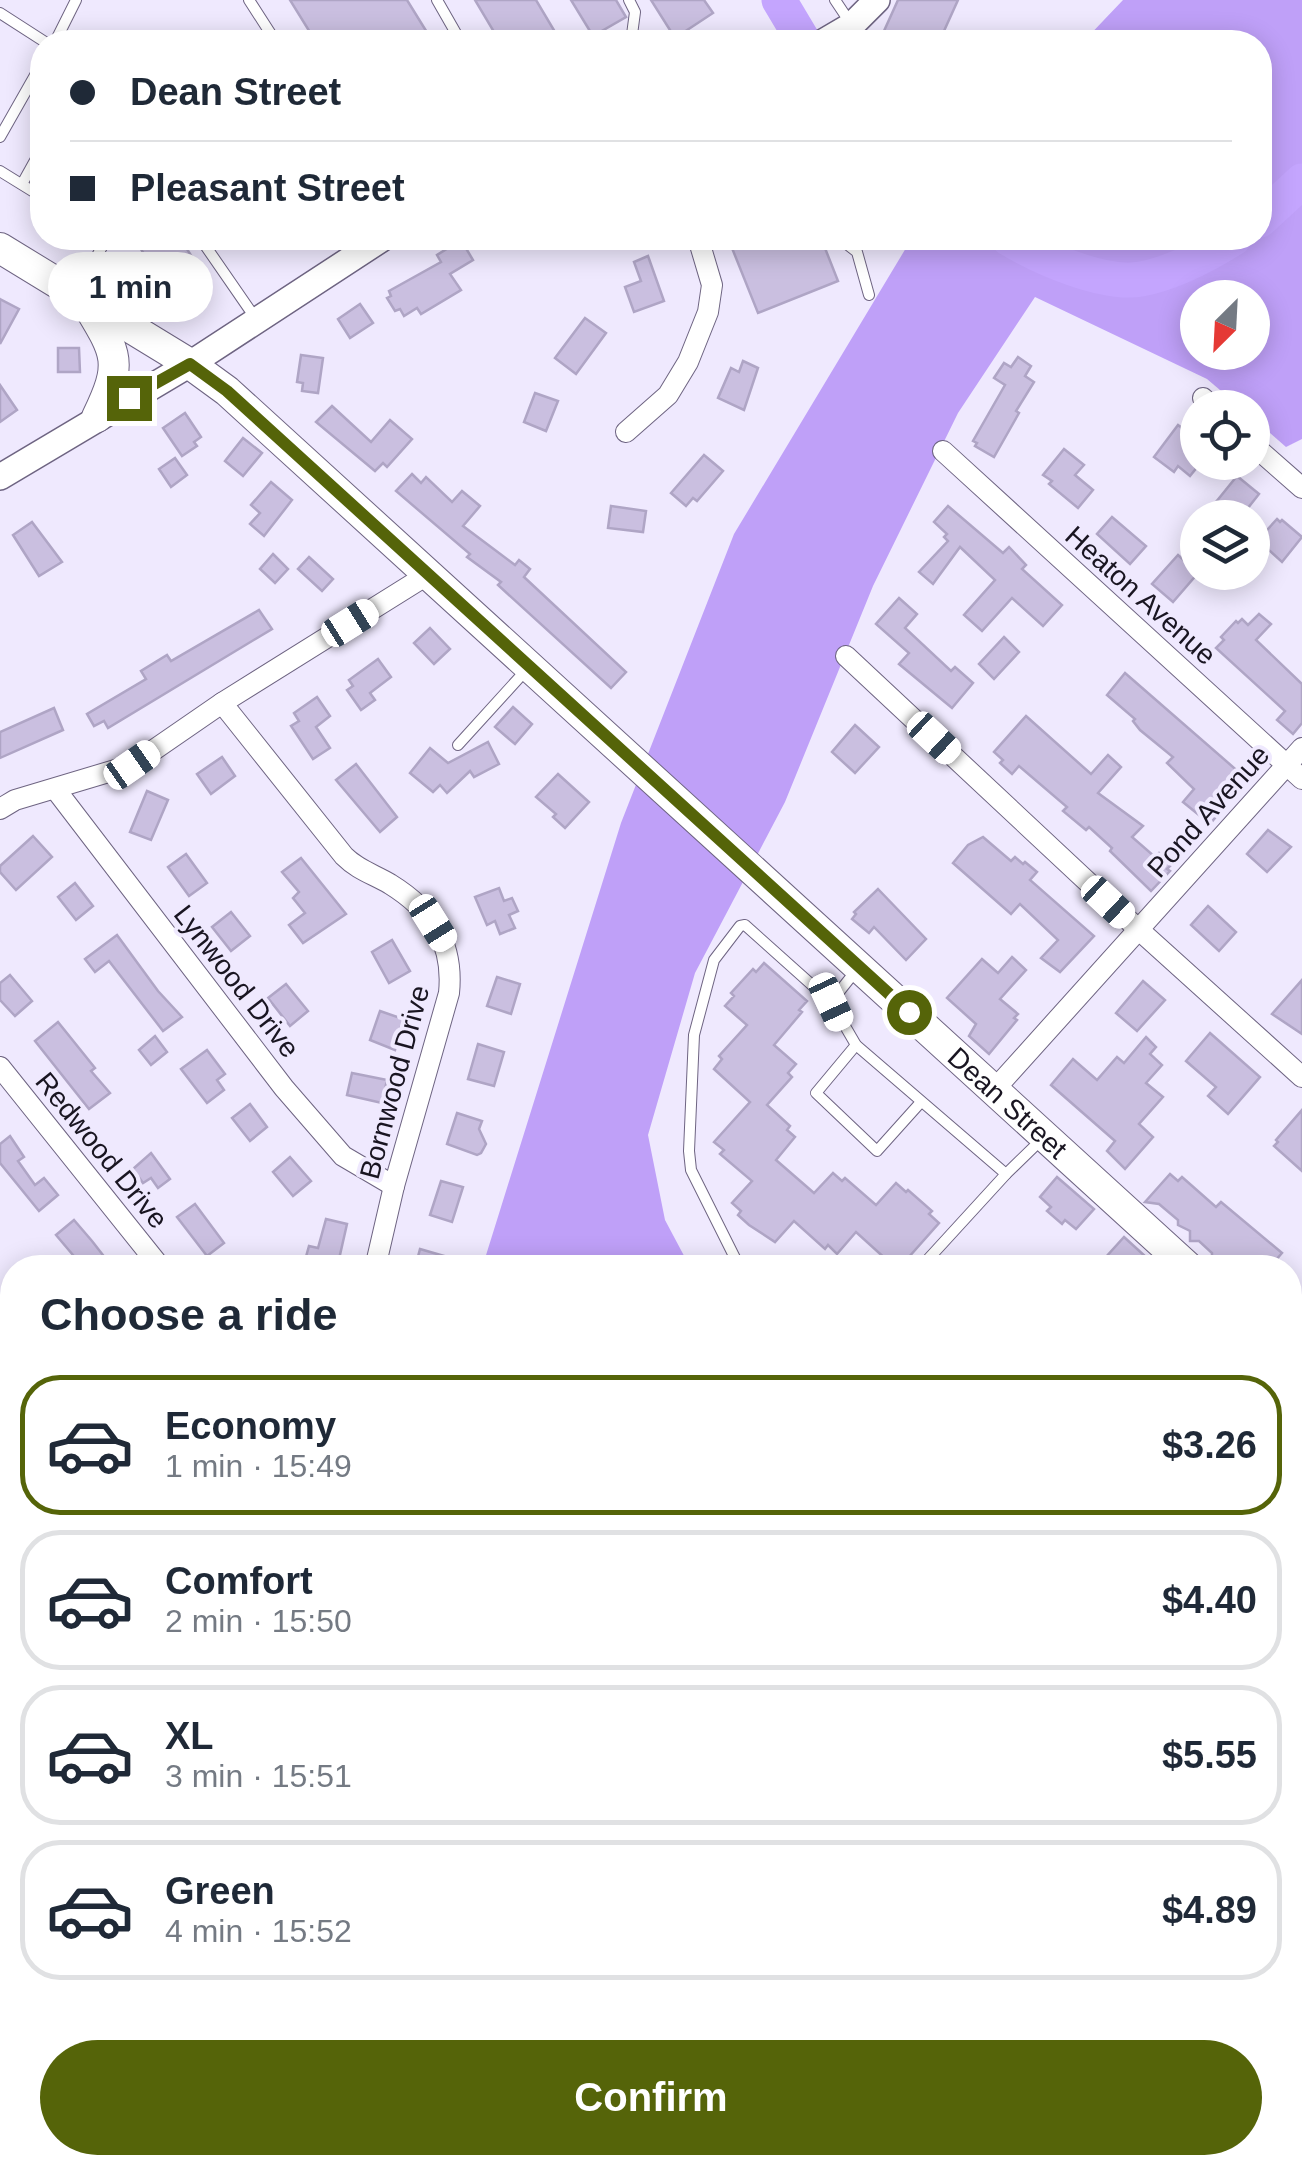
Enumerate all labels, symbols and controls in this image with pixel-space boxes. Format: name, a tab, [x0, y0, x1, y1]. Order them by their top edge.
text: Dean Street	[130, 71, 341, 113]
text: Pleasant Street	[130, 167, 405, 209]
callout: 1 min	[46, 253, 212, 323]
text: 1 min	[89, 269, 172, 305]
north arrow	[1180, 280, 1270, 370]
map controls	[1180, 280, 1270, 590]
route end	[107, 376, 152, 421]
button: locate	[1180, 390, 1270, 480]
button: layers	[1180, 500, 1270, 590]
street label: Heaton Avenue	[1059, 520, 1222, 671]
car	[317, 594, 383, 652]
car	[902, 707, 966, 769]
car	[99, 736, 165, 794]
street label: Pond Avenue	[1141, 739, 1275, 883]
car	[1076, 871, 1140, 933]
car	[404, 890, 462, 956]
street label: Lynwood Drive	[168, 899, 306, 1063]
car	[805, 968, 857, 1036]
street label: Bornwood Drive	[354, 982, 435, 1182]
route start	[887, 990, 932, 1035]
street label: Dean Street	[942, 1041, 1073, 1165]
street label: Redwood Drive	[29, 1066, 174, 1234]
text: Choose a ride	[40, 1289, 338, 1340]
icon: car	[45, 1400, 135, 1490]
text: Economy	[165, 1405, 336, 1447]
text: $3.26	[1162, 1424, 1257, 1466]
text: 1 min · 15:49	[165, 1448, 352, 1484]
icon: car	[45, 1555, 135, 1645]
text: Comfort	[165, 1560, 313, 1602]
text: $4.40	[1162, 1579, 1257, 1621]
text: 2 min · 15:50	[165, 1603, 352, 1639]
icon: car	[45, 1710, 135, 1800]
text: XL	[165, 1715, 214, 1757]
text: $5.55	[1162, 1734, 1257, 1776]
text: 3 min · 15:51	[165, 1758, 352, 1794]
icon: car	[45, 1865, 135, 1955]
text: Green	[165, 1870, 275, 1912]
text: $4.89	[1162, 1889, 1257, 1931]
text: 4 min · 15:52	[165, 1913, 352, 1949]
button: Confirm	[40, 2040, 1262, 2155]

